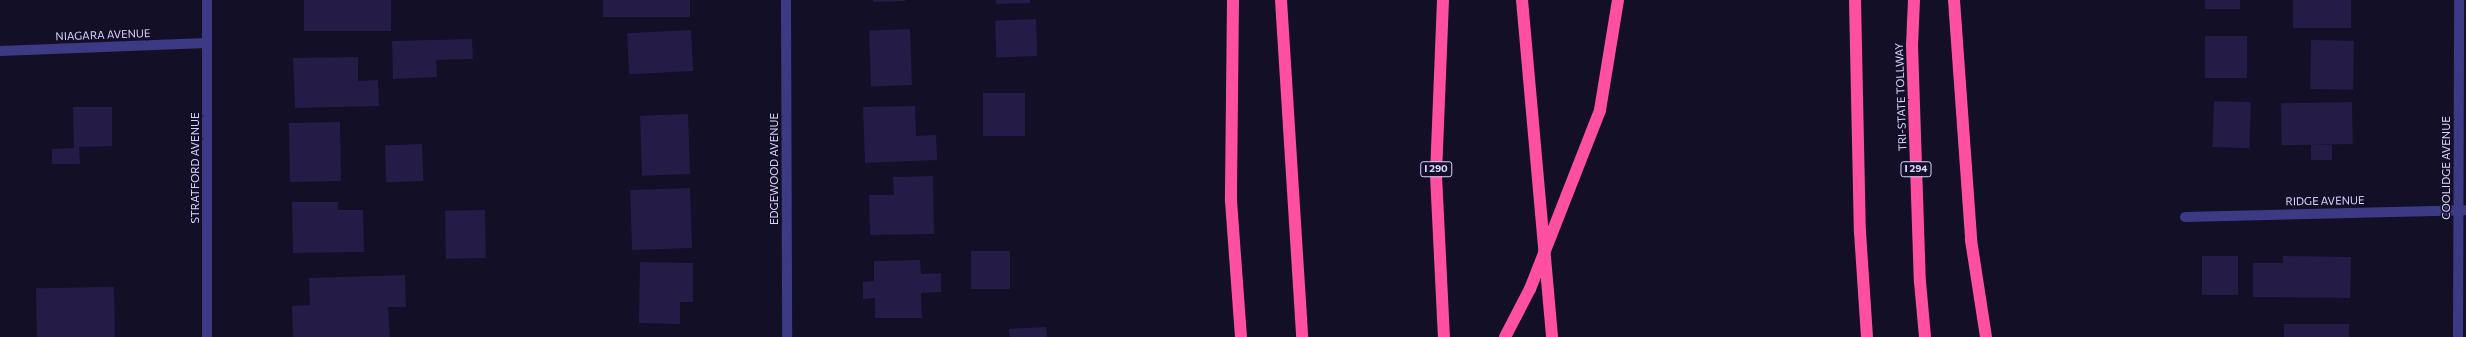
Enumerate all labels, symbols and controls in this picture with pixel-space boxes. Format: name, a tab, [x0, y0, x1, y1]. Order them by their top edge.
street label: NIAGARA AVENUE	[55, 27, 151, 43]
street label: TRI-STATE TOLLWAY	[1893, 43, 1909, 151]
street label: STRATFORD AVENUE	[188, 112, 202, 224]
street label: EDGEWOOD AVENUE	[767, 113, 781, 225]
street label: COOLIDGE AVENUE	[2439, 116, 2453, 220]
road number: I 290	[1420, 161, 1452, 177]
road number: I 294	[1900, 161, 1932, 177]
street label: RIDGE AVENUE	[2285, 194, 2365, 208]

